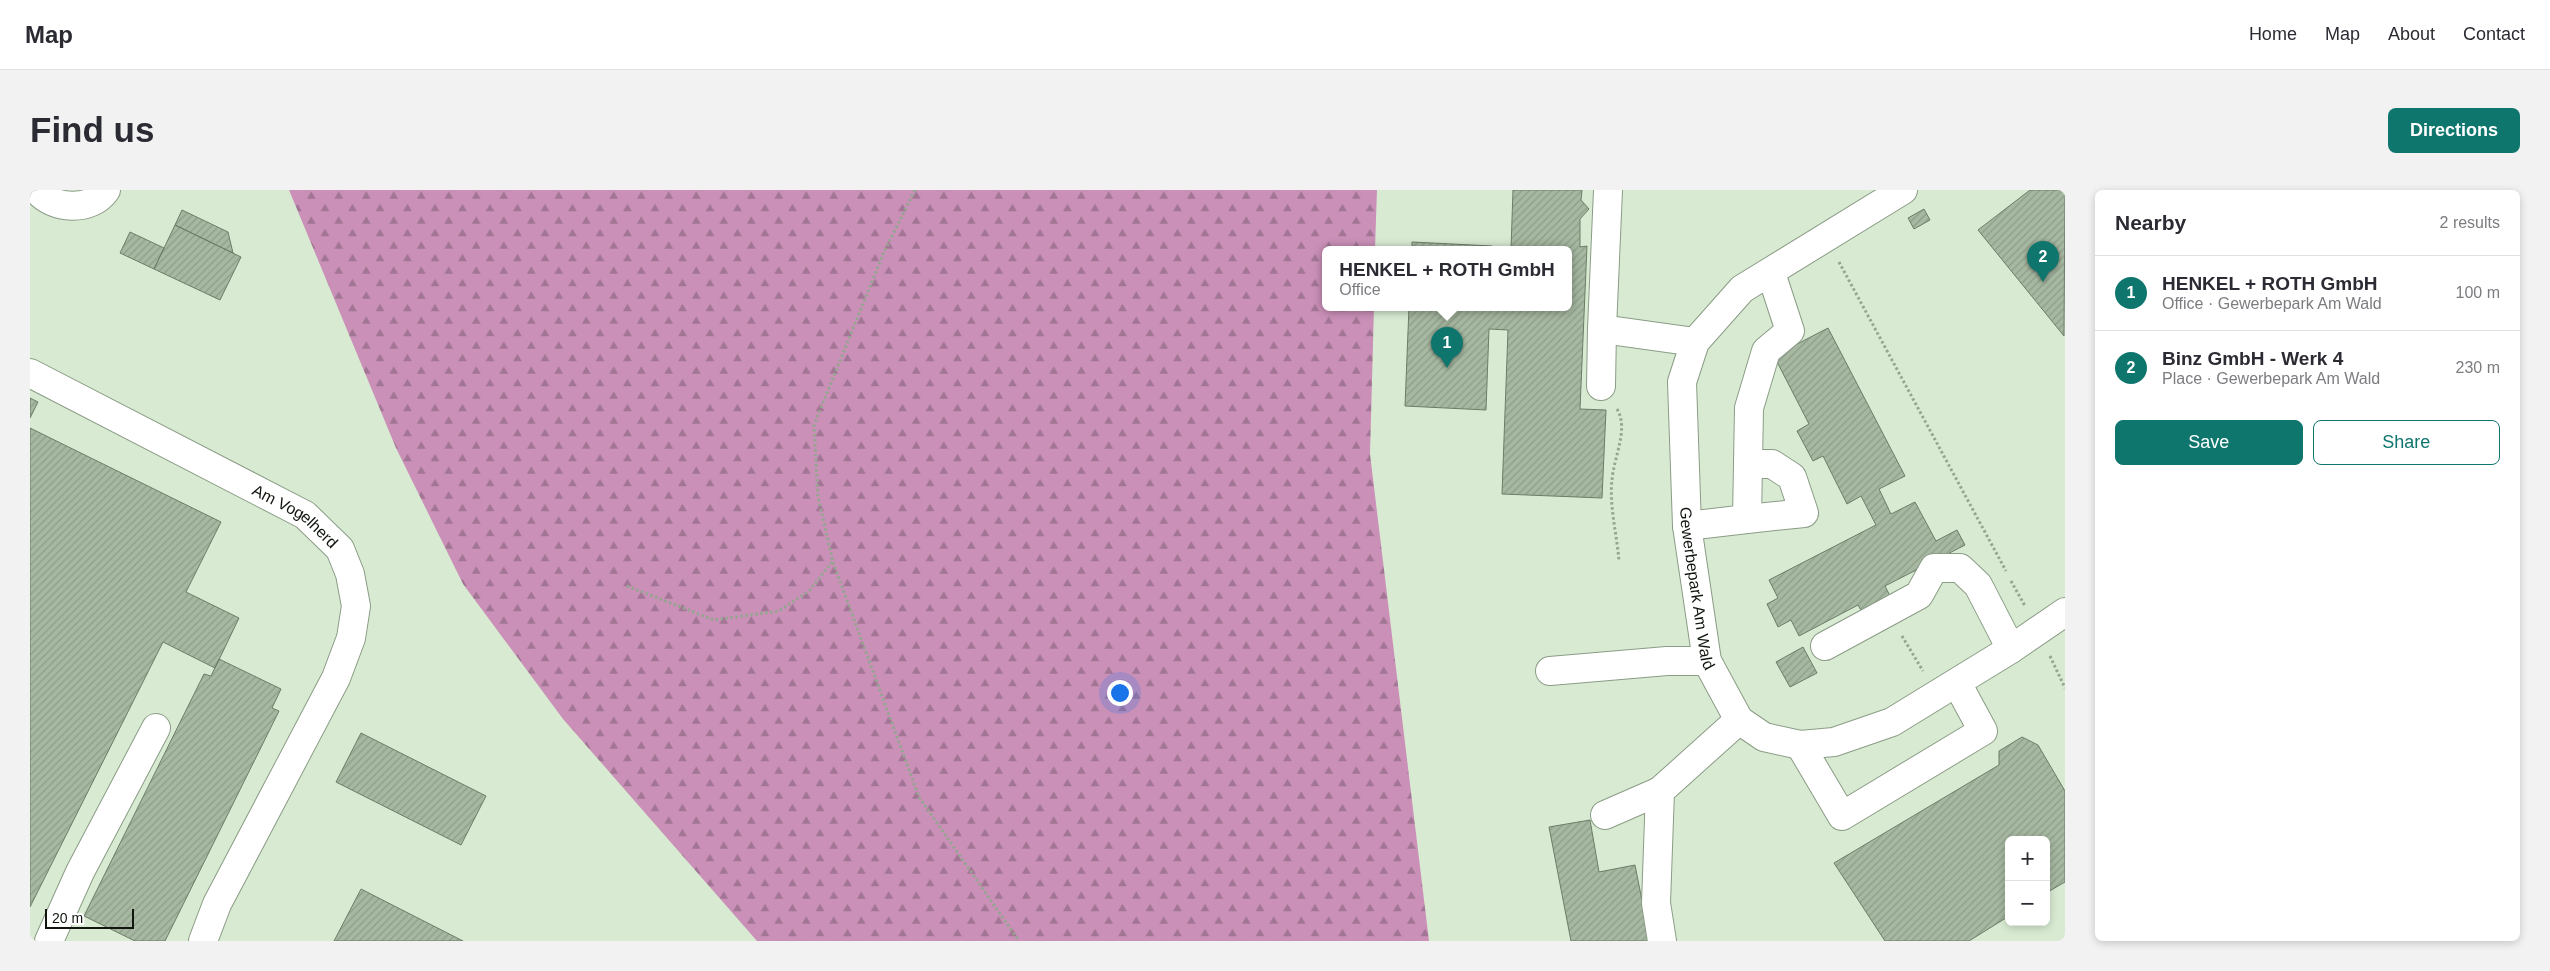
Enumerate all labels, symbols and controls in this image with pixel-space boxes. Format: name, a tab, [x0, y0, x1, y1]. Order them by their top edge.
text: Map	[25, 21, 73, 48]
text: Home	[2249, 24, 2297, 44]
text: Map	[2325, 24, 2360, 44]
text: About	[2388, 24, 2435, 44]
text: Contact	[2463, 24, 2525, 44]
button: Directions	[2388, 108, 2520, 153]
text: Find us	[30, 110, 154, 149]
text: Nearby	[2115, 211, 2186, 234]
text: 2 results	[2440, 214, 2500, 231]
pin: 2	[2027, 241, 2059, 282]
popup	[1322, 246, 1572, 311]
text: HENKEL + ROTH GmbH	[1339, 259, 1555, 280]
text: HENKEL + ROTH GmbH	[2162, 273, 2378, 294]
text: Office	[1339, 281, 1381, 298]
text: 1	[2127, 284, 2135, 301]
text: 100 m	[2456, 284, 2500, 301]
text: Office · Gewerbepark Am Wald	[2162, 295, 2382, 312]
pin: 1	[1431, 327, 1463, 368]
text: Binz GmbH - Werk 4	[2162, 348, 2343, 369]
text: 2	[2127, 359, 2135, 376]
text: 230 m	[2456, 359, 2500, 376]
text: Place · Gewerbepark Am Wald	[2162, 370, 2380, 387]
button: Save	[2115, 420, 2303, 465]
button: Share	[2313, 420, 2500, 465]
street label: Am Vogelherd	[250, 481, 341, 551]
street label: Gewerbepark Am Wald	[1677, 507, 1718, 673]
your location	[1107, 680, 1133, 706]
map controls	[2005, 836, 2050, 926]
button: +	[2005, 836, 2050, 881]
button: −	[2005, 881, 2050, 926]
scale bar	[45, 906, 134, 929]
text: 20 m	[52, 910, 83, 926]

